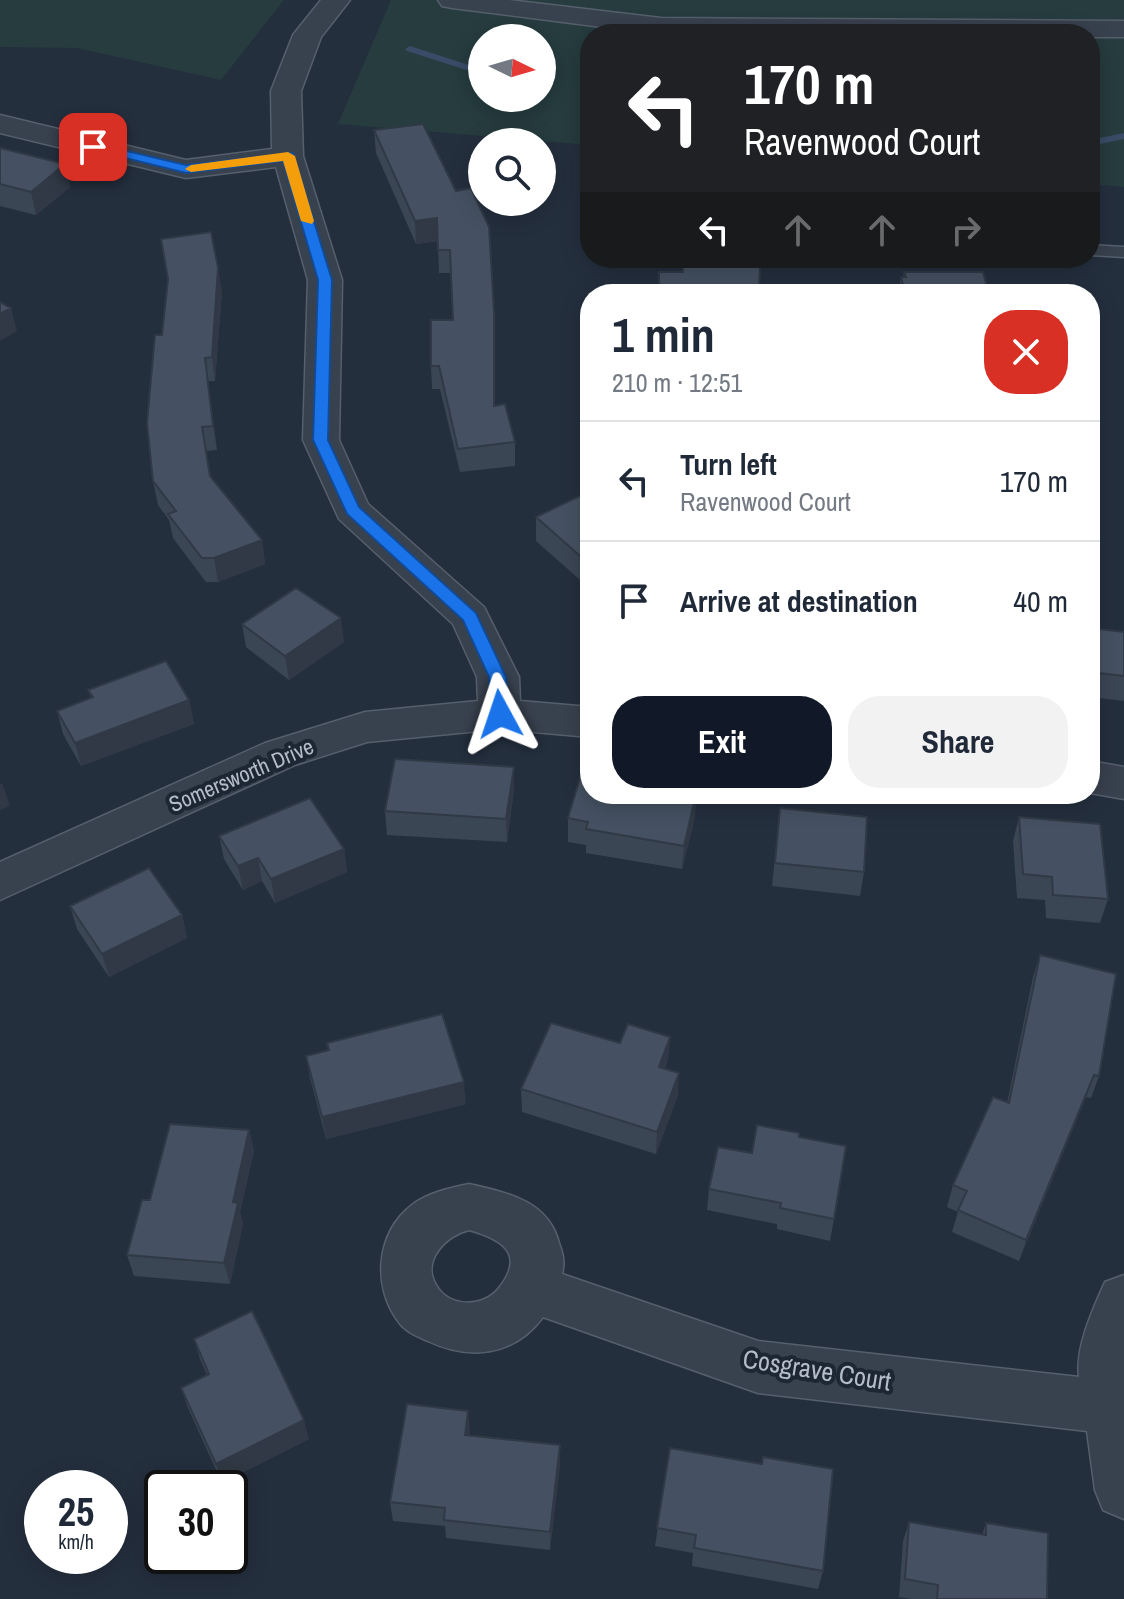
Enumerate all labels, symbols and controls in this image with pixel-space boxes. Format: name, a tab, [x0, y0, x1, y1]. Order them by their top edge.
north arrow	[468, 24, 556, 112]
map controls	[468, 24, 556, 216]
text: 170 m	[744, 46, 874, 121]
icon: left	[612, 56, 716, 160]
pin	[59, 113, 127, 181]
text: Ravenwood Court	[744, 118, 980, 166]
icon: arrive	[71, 125, 115, 169]
button: search	[468, 128, 556, 216]
icon: left	[692, 208, 736, 252]
icon: ahead	[776, 208, 820, 252]
icon: ahead	[860, 208, 904, 252]
icon: right	[944, 208, 988, 252]
text: 1 min	[612, 302, 715, 367]
button: close	[984, 310, 1068, 394]
text: 210 m · 12:51	[612, 365, 742, 400]
text: Turn left	[680, 444, 777, 484]
icon: left	[612, 459, 656, 503]
text: 170 m	[1000, 461, 1068, 501]
text: Ravenwood Court	[680, 484, 851, 519]
icon: arrive	[612, 579, 656, 623]
text: Arrive at destination	[680, 581, 918, 621]
text: 40 m	[1013, 581, 1068, 621]
position arrow	[458, 672, 542, 756]
button: Exit	[612, 696, 832, 788]
button: Share	[848, 696, 1068, 788]
street label: Somersworth Drive	[164, 731, 318, 819]
street label: Cosgrave Court	[741, 1341, 894, 1398]
speed limit sign: 30	[144, 1470, 248, 1574]
text: 25	[58, 1485, 94, 1538]
text: km/h	[58, 1528, 94, 1555]

